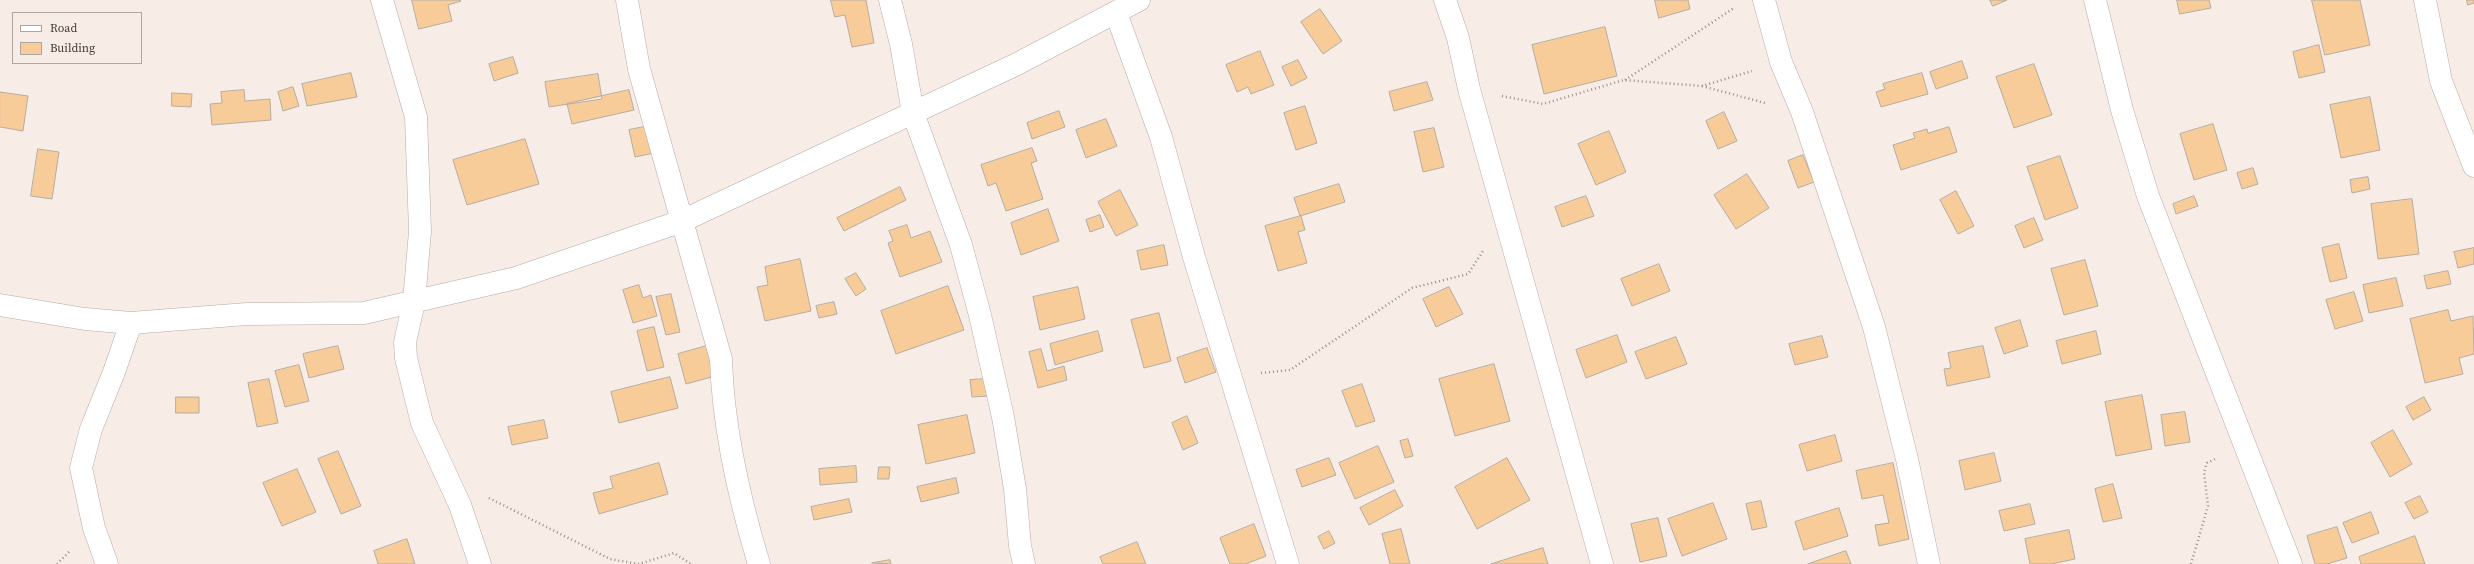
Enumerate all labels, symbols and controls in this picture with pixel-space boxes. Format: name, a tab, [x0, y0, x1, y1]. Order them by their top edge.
legend	[12, 12, 142, 64]
text: Road	[50, 20, 77, 36]
text: Building	[50, 40, 95, 56]

